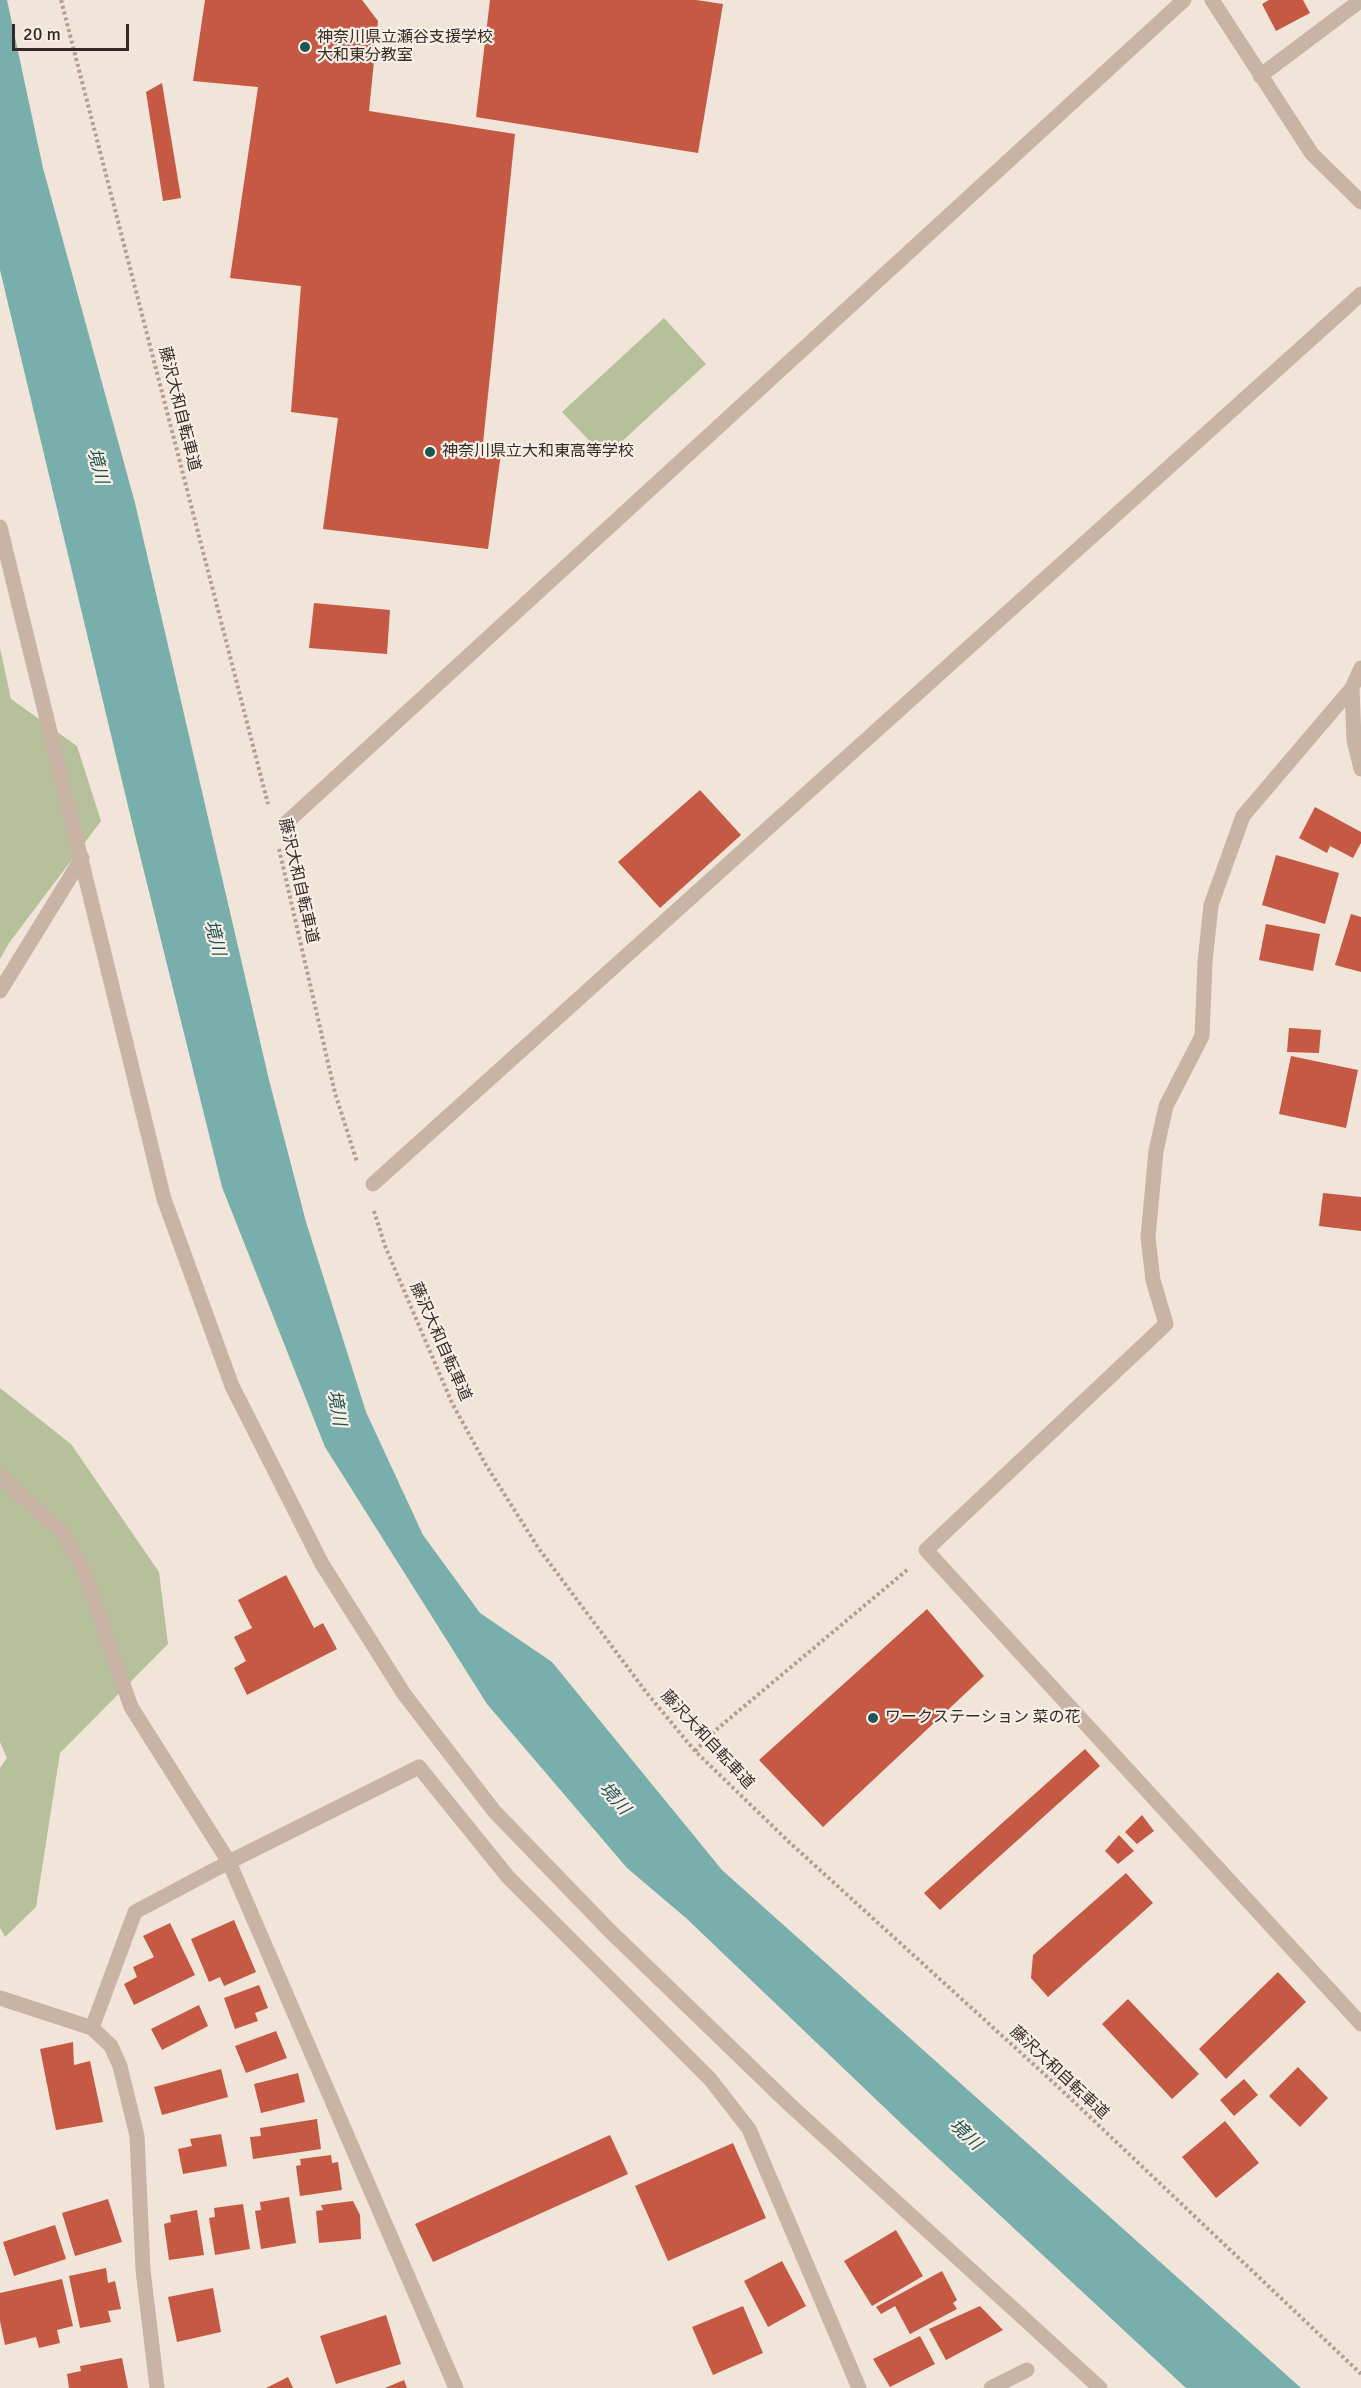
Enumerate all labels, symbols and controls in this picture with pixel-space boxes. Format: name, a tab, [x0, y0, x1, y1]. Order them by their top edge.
scale bar	[15, 12, 132, 50]
text: 20 m	[23, 23, 61, 45]
place label: 神奈川県立瀬谷支援学校 大和東分教室	[317, 28, 493, 66]
marker: 神奈川県立瀬谷支援学校 大和東分教室	[298, 40, 312, 54]
street label: 藤沢大和自転車道	[154, 345, 204, 473]
place label: 神奈川県立大和東高等学校	[442, 442, 634, 462]
marker: 神奈川県立大和東高等学校	[423, 445, 437, 459]
water label: 境川	[82, 446, 112, 486]
street label: 藤沢大和自転車道	[274, 816, 322, 946]
water label: 境川	[199, 918, 229, 958]
street label: 藤沢大和自転車道	[405, 1280, 475, 1404]
water label: 境川	[322, 1388, 350, 1428]
street label: 藤沢大和自転車道	[656, 1687, 758, 1793]
place label: ワークステーション 菜の花	[885, 1708, 1081, 1728]
marker: ワークステーション 菜の花	[866, 1711, 880, 1725]
water label: 境川	[594, 1778, 634, 1820]
street label: 藤沢大和自転車道	[1006, 2022, 1112, 2124]
water label: 境川	[944, 2115, 986, 2155]

